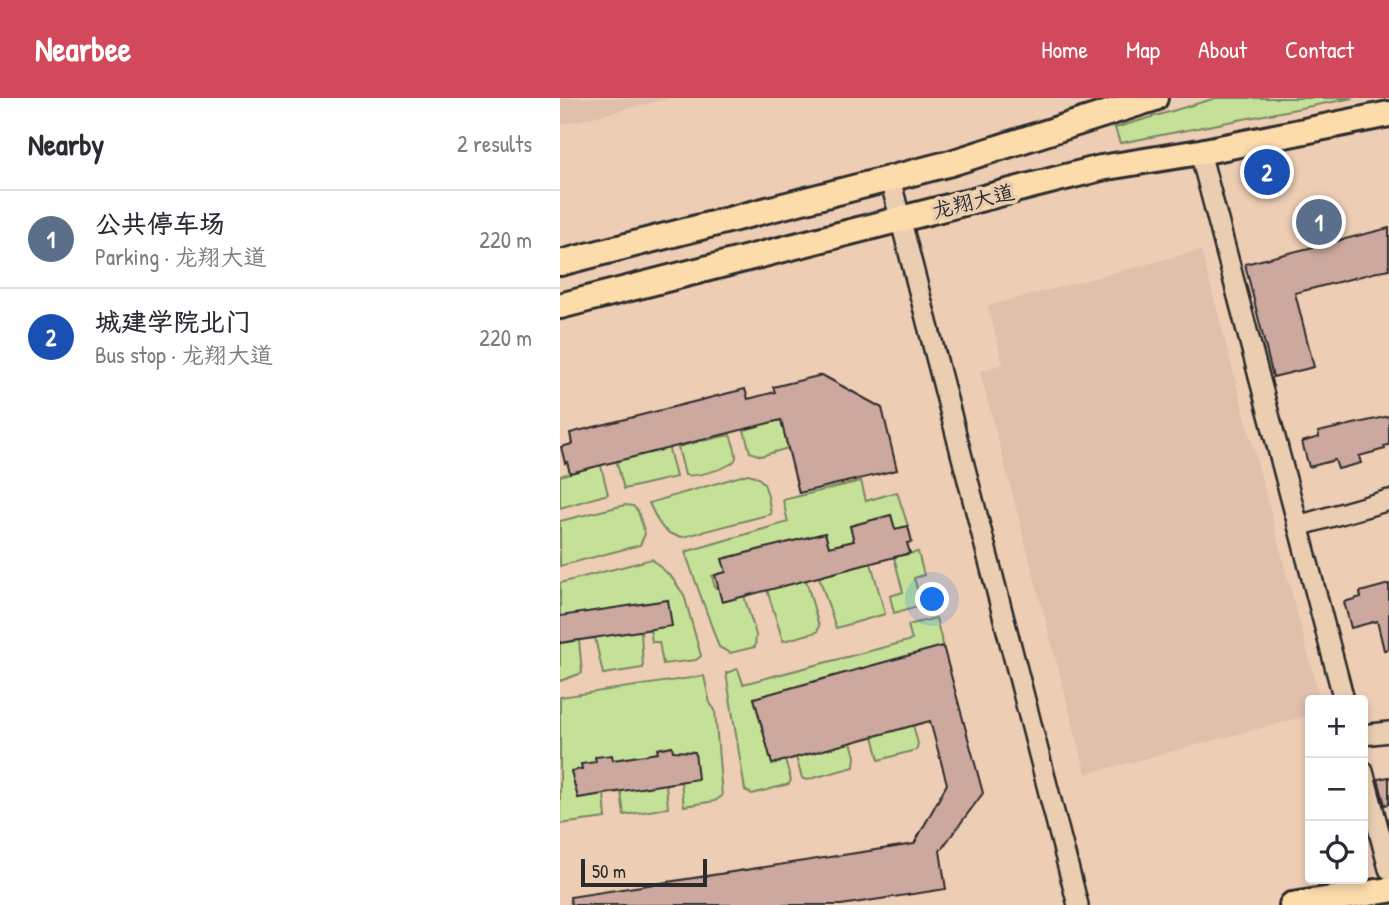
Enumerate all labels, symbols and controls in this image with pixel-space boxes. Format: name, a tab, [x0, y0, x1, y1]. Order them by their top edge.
text: Nearbee	[35, 27, 131, 71]
text: Home	[1041, 33, 1088, 65]
text: Map	[1126, 33, 1160, 65]
text: About	[1198, 33, 1247, 65]
text: Contact	[1285, 33, 1354, 65]
text: Nearby	[28, 124, 104, 164]
text: 2 results	[457, 128, 532, 159]
pin: 2	[1244, 146, 1290, 198]
street label: 龙翔大道	[929, 177, 1017, 225]
pin: 1	[1296, 196, 1342, 248]
text: 公共停车场	[95, 206, 225, 241]
text: 1	[47, 224, 55, 255]
text: 220 m	[479, 224, 532, 255]
text: Parking · 龙翔大道	[95, 241, 266, 272]
text: 城建学院北门	[95, 304, 251, 339]
text: 2	[46, 322, 56, 353]
text: 220 m	[479, 322, 532, 353]
text: Bus stop · 龙翔大道	[95, 339, 273, 370]
your location	[915, 582, 949, 616]
map controls	[1305, 695, 1368, 884]
button: +	[1305, 695, 1368, 758]
button: −	[1305, 758, 1368, 821]
button: locate	[1305, 821, 1368, 884]
scale bar	[581, 856, 707, 888]
text: 50 m	[592, 858, 626, 884]

